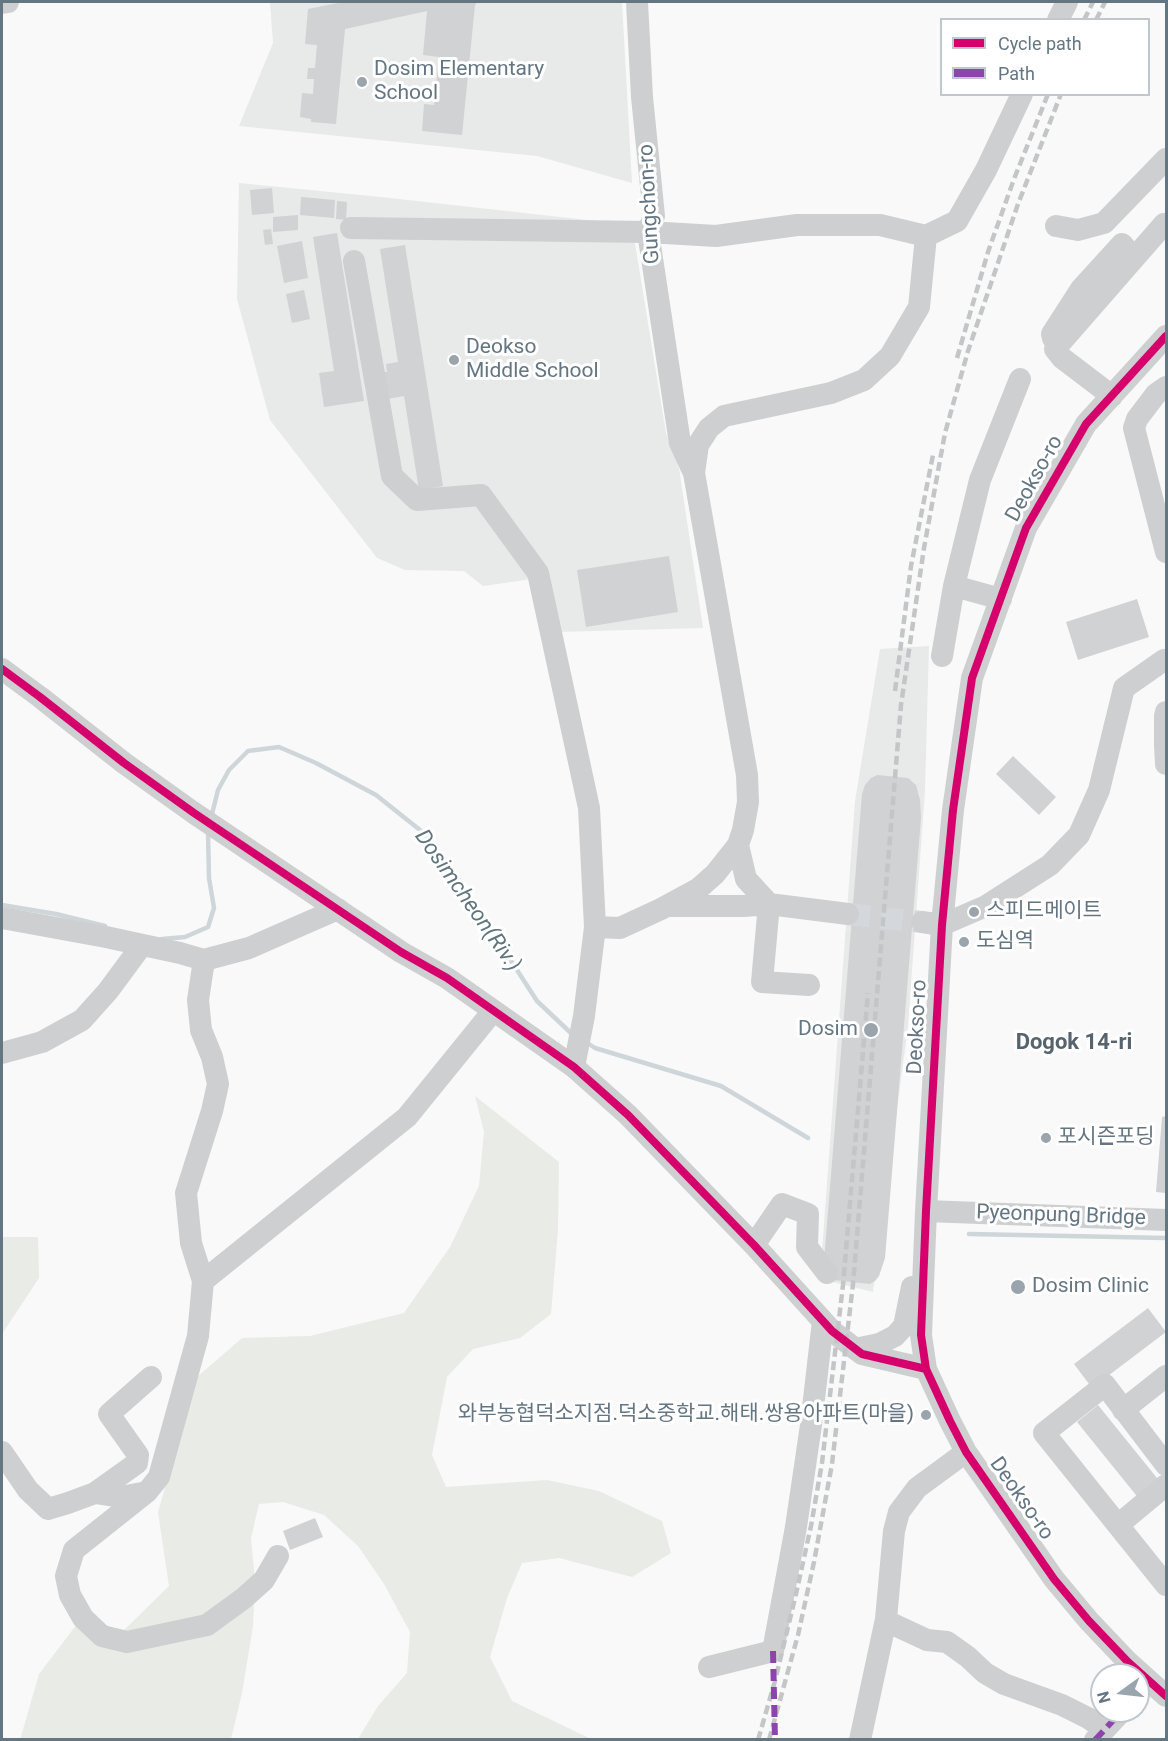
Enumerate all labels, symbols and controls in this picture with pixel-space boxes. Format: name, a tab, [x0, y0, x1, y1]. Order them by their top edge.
legend	[940, 18, 1150, 96]
text: Cycle path	[998, 33, 1082, 54]
place label: Dosim Elementary School	[374, 57, 544, 107]
text: Path	[998, 63, 1035, 84]
marker: Dosim Elementary School	[355, 75, 369, 89]
street label: Gungchon-ro	[634, 143, 666, 265]
place label: Deokso Middle School	[466, 335, 599, 385]
marker: Deokso Middle School	[447, 353, 461, 367]
street label: Deokso-ro	[1001, 431, 1069, 527]
water label: Dosimcheon(Riv.)	[408, 825, 526, 977]
place label: 스피드메이트	[986, 899, 1102, 925]
marker: 스피드메이트	[967, 905, 981, 919]
place label: 도심역	[976, 929, 1034, 955]
marker: 도심역	[957, 935, 971, 949]
street label: Deokso-ro	[903, 979, 933, 1075]
place label: Dosim	[798, 1017, 858, 1043]
marker: Dosim	[862, 1021, 880, 1039]
district label: Dogok 14-ri	[1016, 1030, 1132, 1056]
place label: 포시즌포딩	[1058, 1125, 1155, 1151]
marker: 포시즌포딩	[1039, 1131, 1053, 1145]
street label: Pyeonpung Bridge	[976, 1200, 1146, 1232]
place label: Dosim Clinic	[1032, 1274, 1149, 1300]
marker: Dosim Clinic	[1009, 1278, 1027, 1296]
place label: 와부농협덕소지점.덕소중학교.해태.쌍용아파트(마을)	[458, 1402, 914, 1428]
marker: 와부농협덕소지점.덕소중학교.해태.쌍용아파트(마을)	[919, 1408, 933, 1422]
street label: Deokso-ro	[983, 1453, 1059, 1545]
north arrow	[1090, 1663, 1150, 1723]
text: N	[1093, 1689, 1115, 1705]

